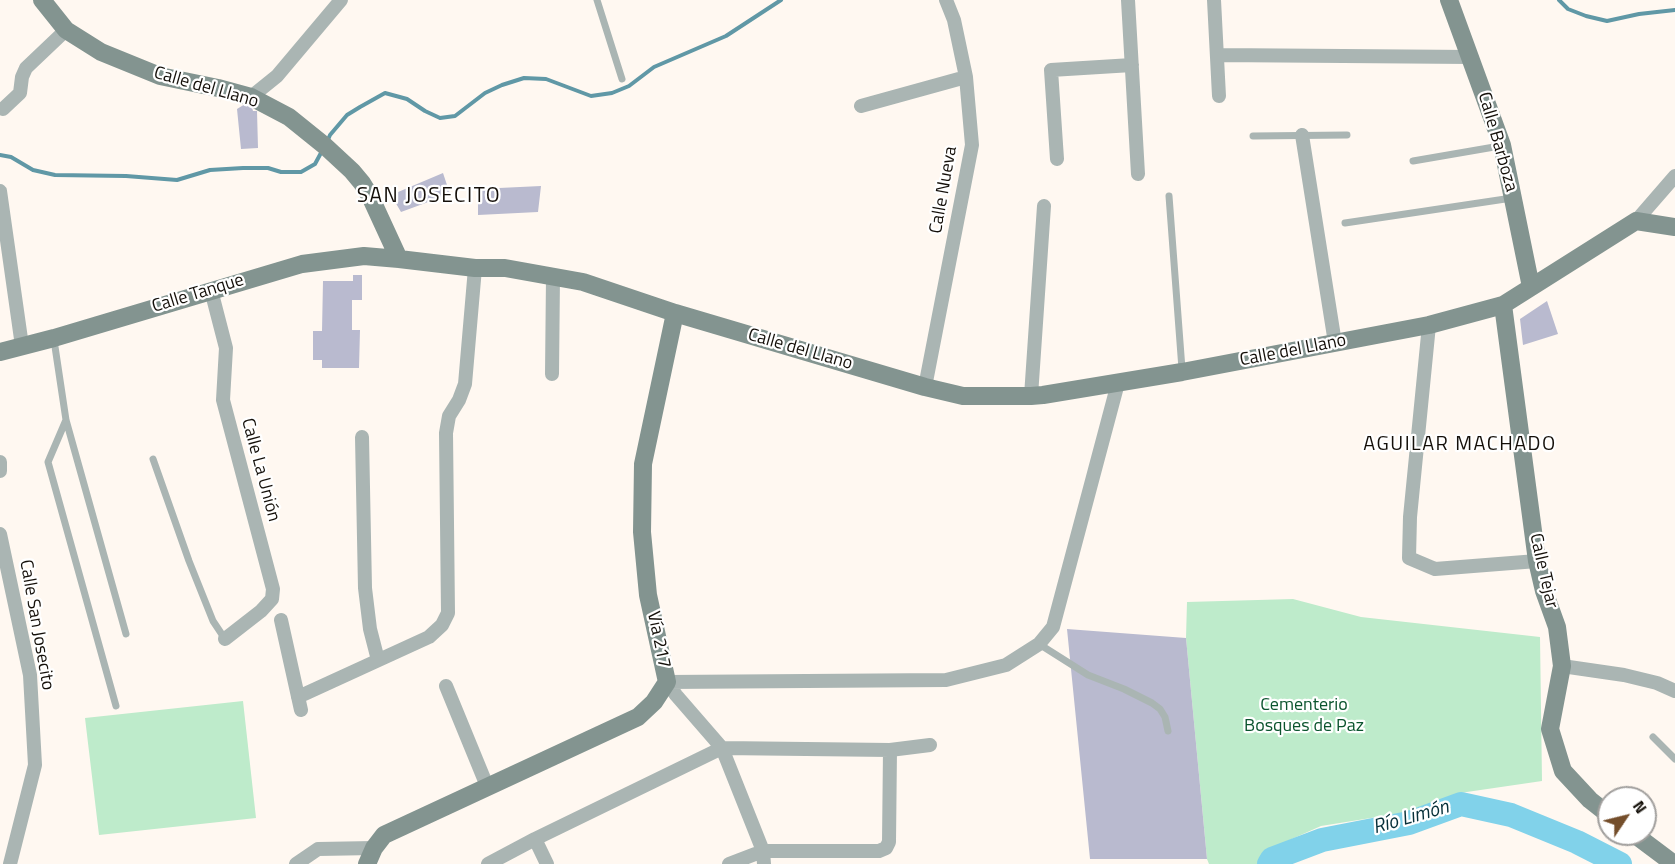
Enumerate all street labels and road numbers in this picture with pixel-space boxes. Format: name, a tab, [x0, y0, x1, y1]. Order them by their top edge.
street label: Calle del Llano	[151, 63, 261, 113]
street label: Calle Barboza	[1472, 90, 1522, 194]
street label: Calle Nueva	[926, 145, 962, 235]
street label: Calle Tanque	[149, 270, 247, 318]
street label: Calle del Llano	[745, 325, 855, 375]
street label: Calle del Llano	[1238, 330, 1348, 372]
street label: Calle La Unión	[236, 416, 284, 524]
street label: Calle Tejar	[1524, 531, 1562, 611]
street label: Calle San Josecito	[14, 558, 58, 692]
street label: Vía 217	[641, 610, 675, 670]

